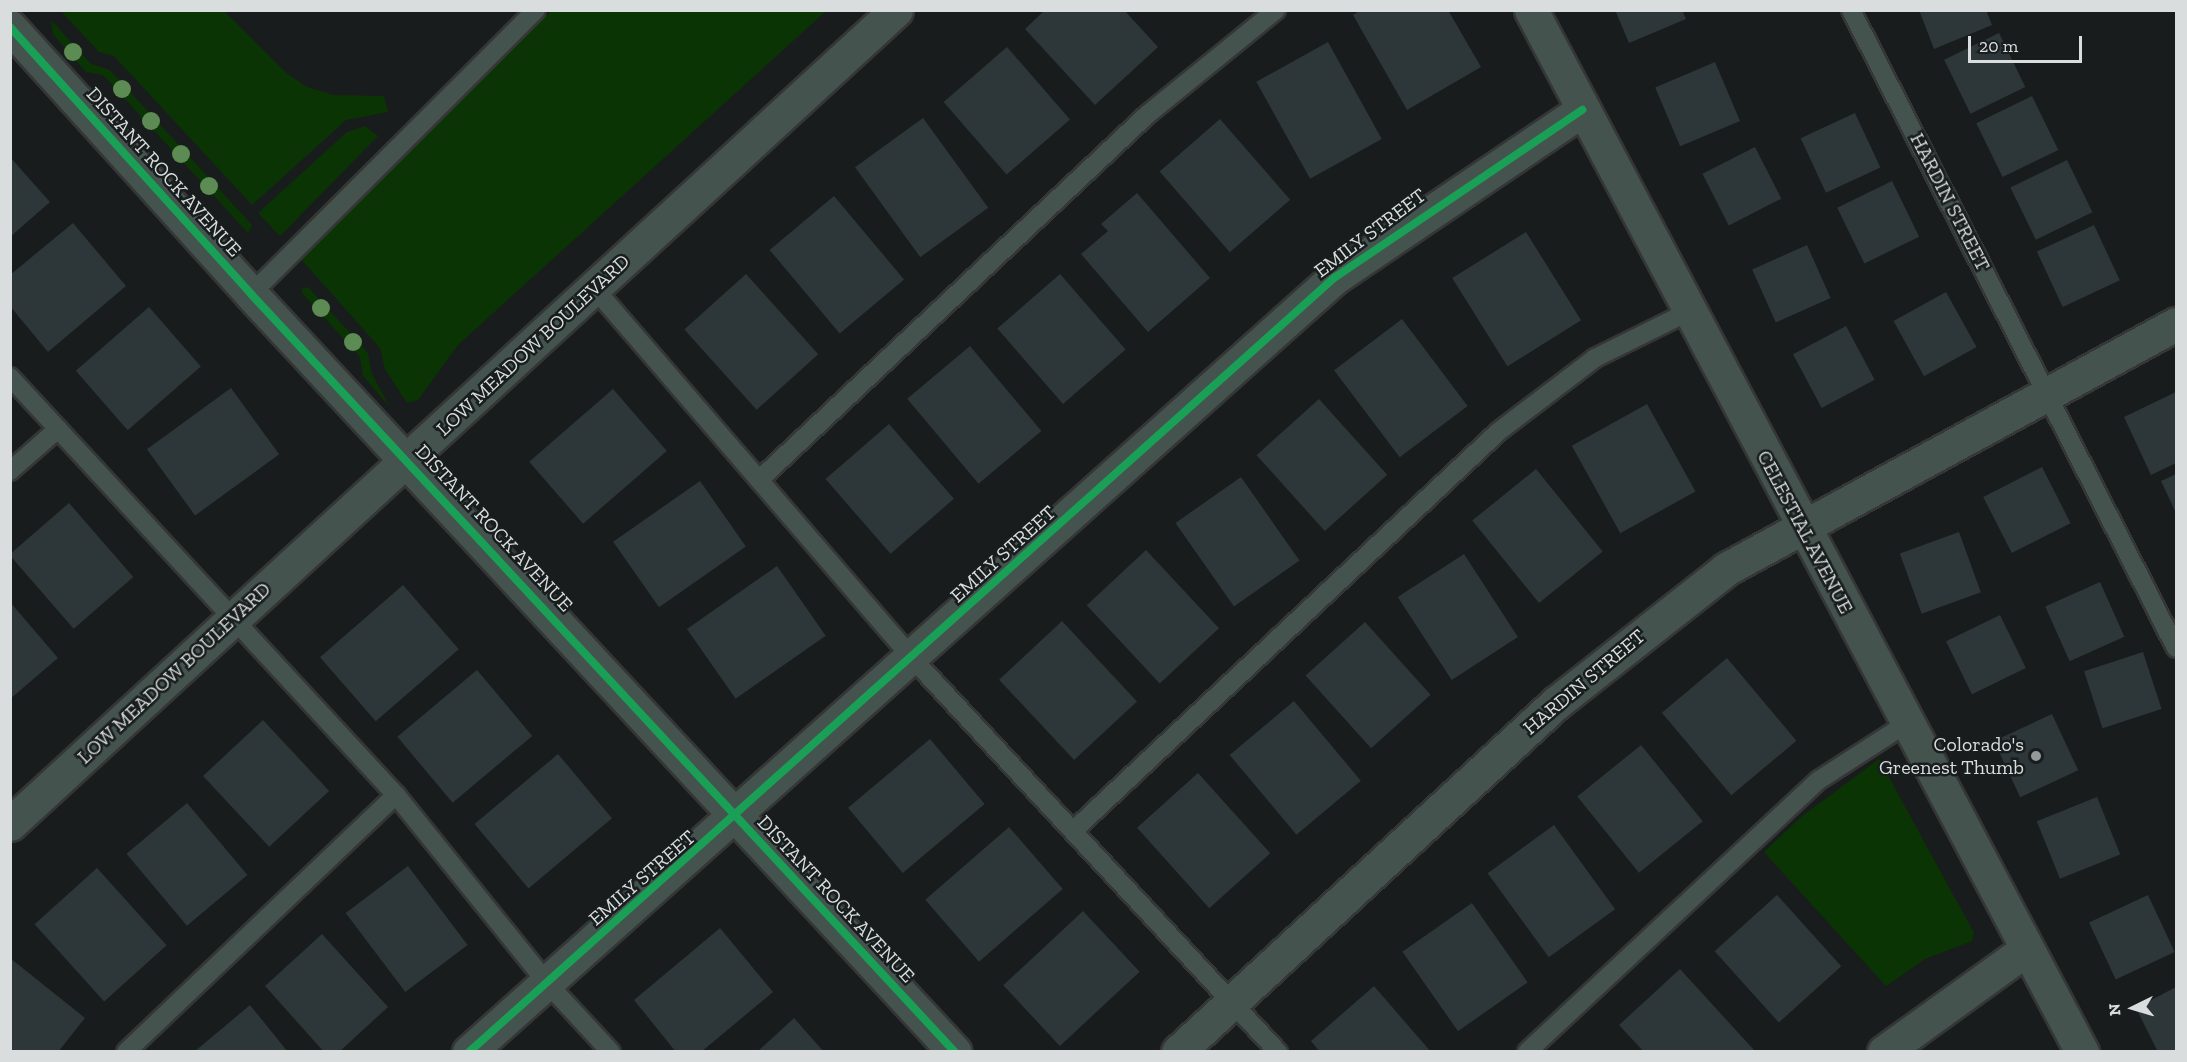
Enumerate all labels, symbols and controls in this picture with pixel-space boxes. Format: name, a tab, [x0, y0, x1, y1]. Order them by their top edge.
scale bar	[1971, 24, 2085, 62]
text: 20 m	[1979, 35, 2018, 57]
street label: DISTANT ROCK AVENUE	[81, 82, 247, 262]
street label: HARDIN STREET	[1905, 129, 1995, 275]
street label: EMILY STREET	[1309, 183, 1431, 283]
street label: LOW MEADOW BOULEVARD	[431, 249, 635, 441]
street label: DISTANT ROCK AVENUE	[410, 439, 578, 617]
street label: CELESTIAL AVENUE	[1752, 446, 1858, 618]
street label: EMILY STREET	[945, 500, 1061, 608]
street label: LOW MEADOW BOULEVARD	[72, 577, 276, 769]
street label: HARDIN STREET	[1518, 624, 1650, 740]
place label: Colorado's Greenest Thumb	[1879, 732, 2024, 779]
marker: Colorado's Greenest Thumb	[2029, 749, 2043, 763]
street label: DISTANT ROCK AVENUE	[752, 810, 920, 988]
street label: EMILY STREET	[584, 825, 700, 931]
north arrow	[2103, 978, 2163, 1038]
text: N	[2105, 1003, 2125, 1017]

